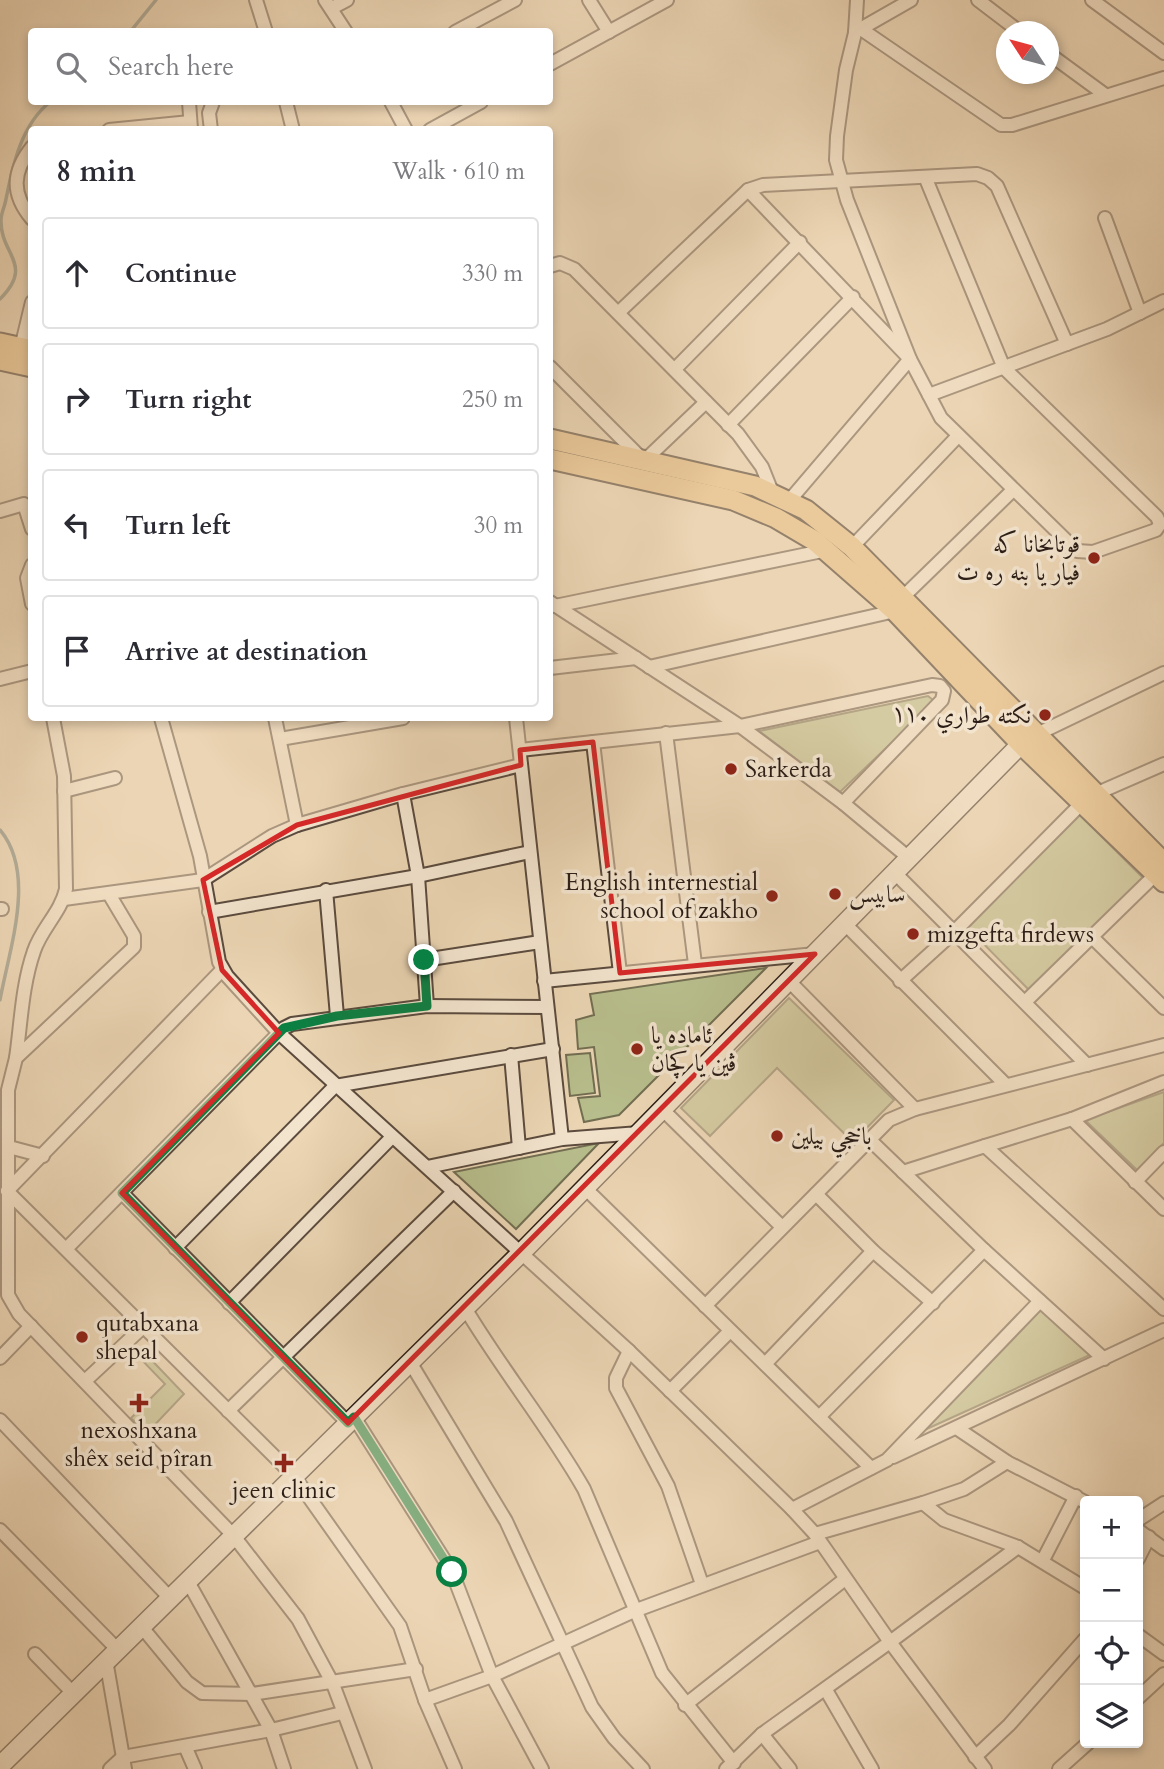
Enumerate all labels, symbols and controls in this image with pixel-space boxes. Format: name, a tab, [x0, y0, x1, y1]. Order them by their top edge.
north arrow	[996, 21, 1059, 84]
search box	[28, 28, 553, 105]
icon: search	[52, 48, 90, 86]
text: Search here	[108, 49, 234, 84]
text: 8 min	[56, 151, 136, 192]
text: Walk · 610 m	[392, 156, 525, 187]
icon: ahead	[58, 254, 96, 292]
text: Continue	[125, 256, 237, 291]
text: 330 m	[462, 258, 523, 289]
icon: right	[58, 380, 96, 418]
text: Turn right	[125, 382, 252, 417]
text: 250 m	[462, 384, 523, 415]
icon: left	[58, 506, 96, 544]
text: Turn left	[125, 508, 230, 543]
text: 30 m	[474, 510, 523, 541]
place label: قوتابخانا كه فيار يا بنه ره ت	[956, 528, 1080, 589]
marker: قوتابخانا كه فيار يا بنه ره ت	[1086, 550, 1102, 566]
icon: arrive	[58, 632, 96, 670]
text: Arrive at destination	[125, 634, 368, 669]
place label: نكته طواري ١١٠	[893, 699, 1031, 734]
marker: نكته طواري ١١٠	[1037, 707, 1053, 723]
place label: Sarkerda	[745, 753, 832, 786]
marker: Sarkerda	[723, 761, 739, 777]
place label: English internestial school of zakho	[565, 866, 758, 927]
place label: سابيس	[849, 878, 905, 911]
marker: سابيس	[827, 886, 843, 902]
marker: English internestial school of zakho	[764, 888, 780, 904]
place label: mizgefta firdews	[927, 918, 1094, 951]
marker: mizgefta firdews	[905, 926, 921, 942]
route end	[408, 944, 439, 975]
place label: ئاماده یا ڤین یا کچان	[651, 1019, 736, 1080]
marker: ئاماده یا ڤین یا کچان	[629, 1041, 645, 1057]
place label: باخجي بيلين	[791, 1120, 871, 1159]
marker: باخجي بيلين	[769, 1128, 785, 1144]
place label: qutabxana shepal	[96, 1307, 200, 1368]
marker: qutabxana shepal	[74, 1329, 90, 1345]
marker: nexoshxana shêx seid pîran	[129, 1393, 149, 1413]
place label: nexoshxana shêx seid pîran	[65, 1414, 213, 1475]
marker: jeen clinic	[274, 1453, 294, 1473]
place label: jeen clinic	[229, 1474, 336, 1507]
map controls	[1080, 1496, 1143, 1748]
button: +	[1080, 1496, 1143, 1559]
route start	[436, 1556, 467, 1587]
button: −	[1080, 1559, 1143, 1622]
button: locate	[1080, 1622, 1143, 1685]
button: layers	[1080, 1685, 1143, 1748]

